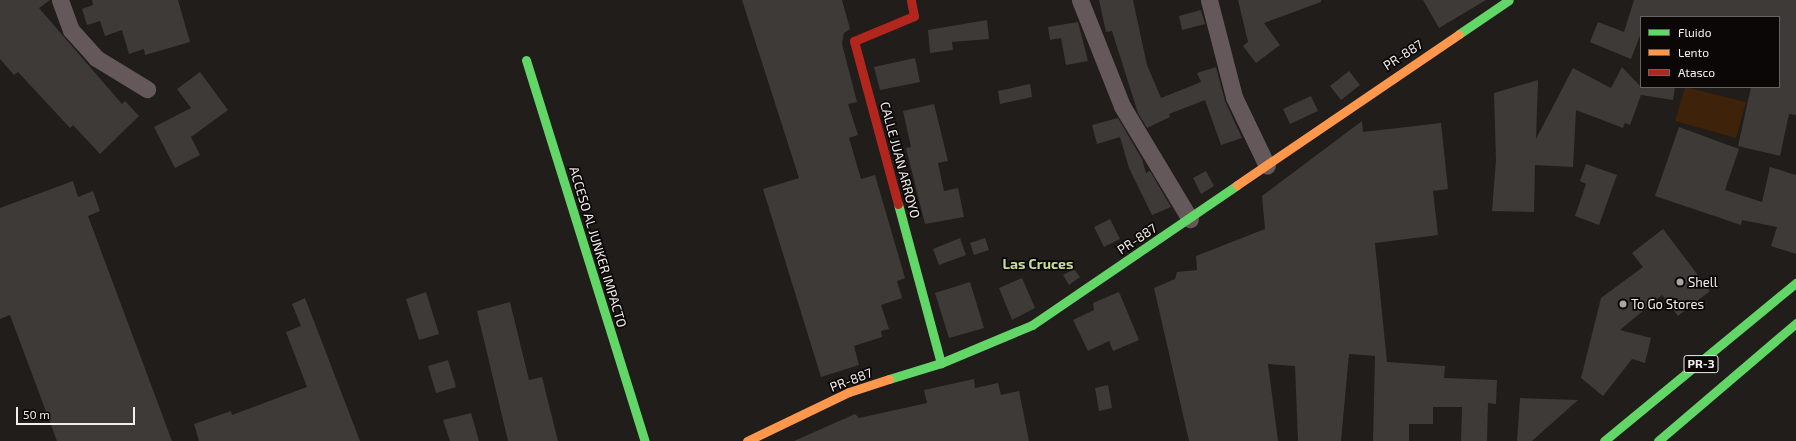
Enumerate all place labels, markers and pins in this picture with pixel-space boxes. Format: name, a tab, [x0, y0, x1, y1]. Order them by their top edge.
place label: Shell	[1688, 274, 1718, 290]
marker: Shell	[1675, 277, 1685, 287]
place label: To Go Stores	[1631, 296, 1704, 312]
marker: To Go Stores	[1618, 299, 1628, 309]

